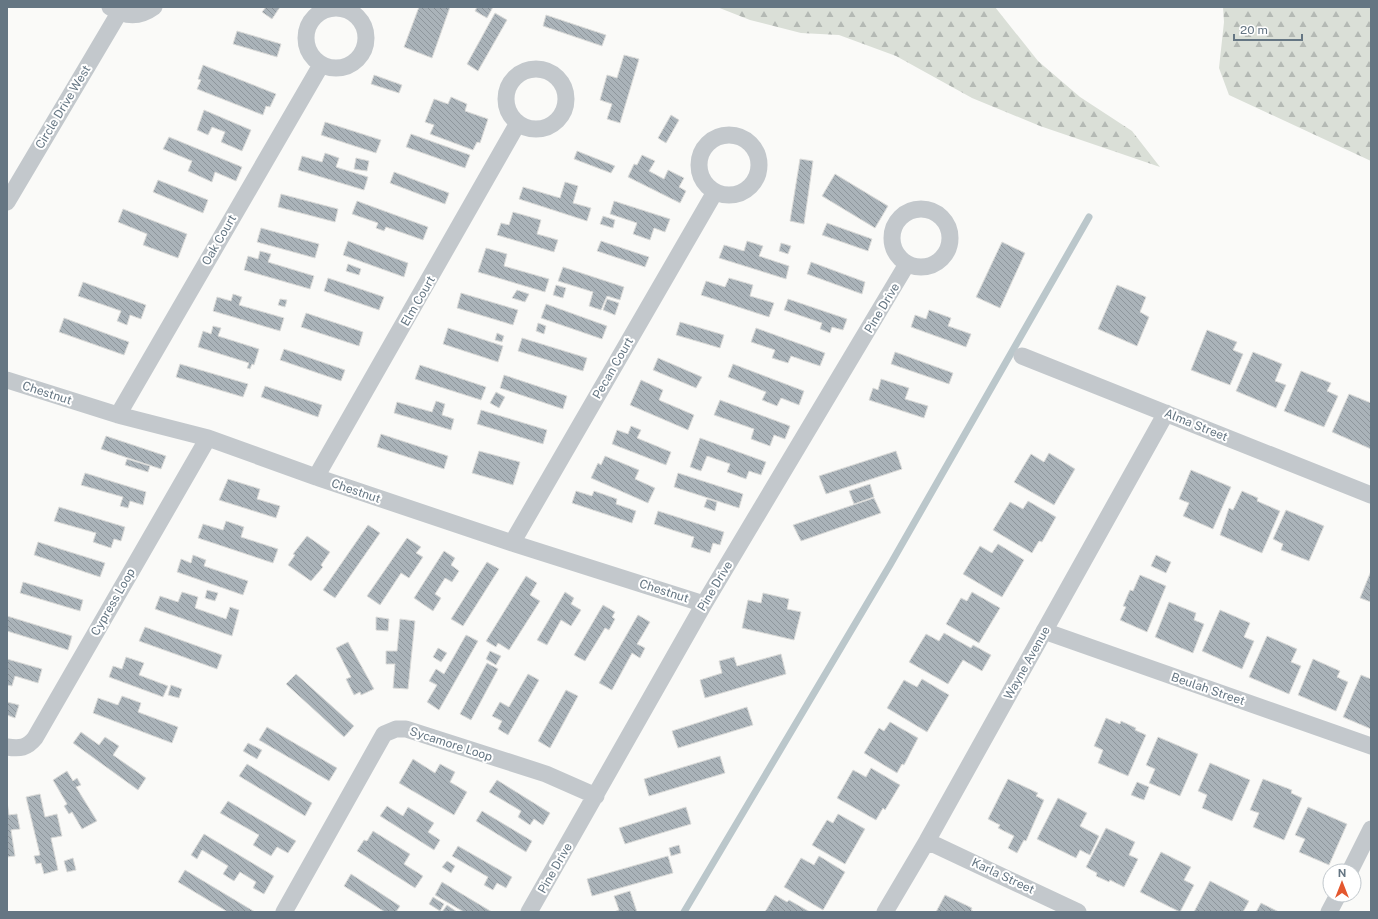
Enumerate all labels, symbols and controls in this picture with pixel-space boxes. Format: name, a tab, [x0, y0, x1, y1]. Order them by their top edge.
scale bar	[1234, 16, 1302, 42]
text: 20 m	[1240, 23, 1268, 37]
street label: Circle Drive West	[33, 62, 94, 151]
street label: Oak Court	[199, 212, 239, 268]
street label: Elm Court	[398, 273, 438, 328]
street label: Pine Drive	[862, 280, 903, 336]
street label: Pecan Court	[590, 335, 636, 401]
street label: Chestnut	[21, 378, 74, 408]
street label: Alma Street	[1162, 406, 1230, 444]
street label: Chestnut	[330, 476, 383, 506]
street label: Pine Drive	[695, 558, 736, 614]
street label: Cypress Loop	[88, 566, 138, 638]
street label: Chestnut	[638, 576, 691, 606]
street label: Wayne Avenue	[1001, 624, 1053, 702]
street label: Beulah Street	[1169, 670, 1247, 708]
street label: Sycamore Loop	[408, 724, 494, 764]
street label: Pine Drive	[535, 840, 575, 896]
street label: Karla Street	[969, 855, 1037, 897]
north arrow	[1322, 863, 1362, 903]
text: N	[1338, 867, 1346, 879]

